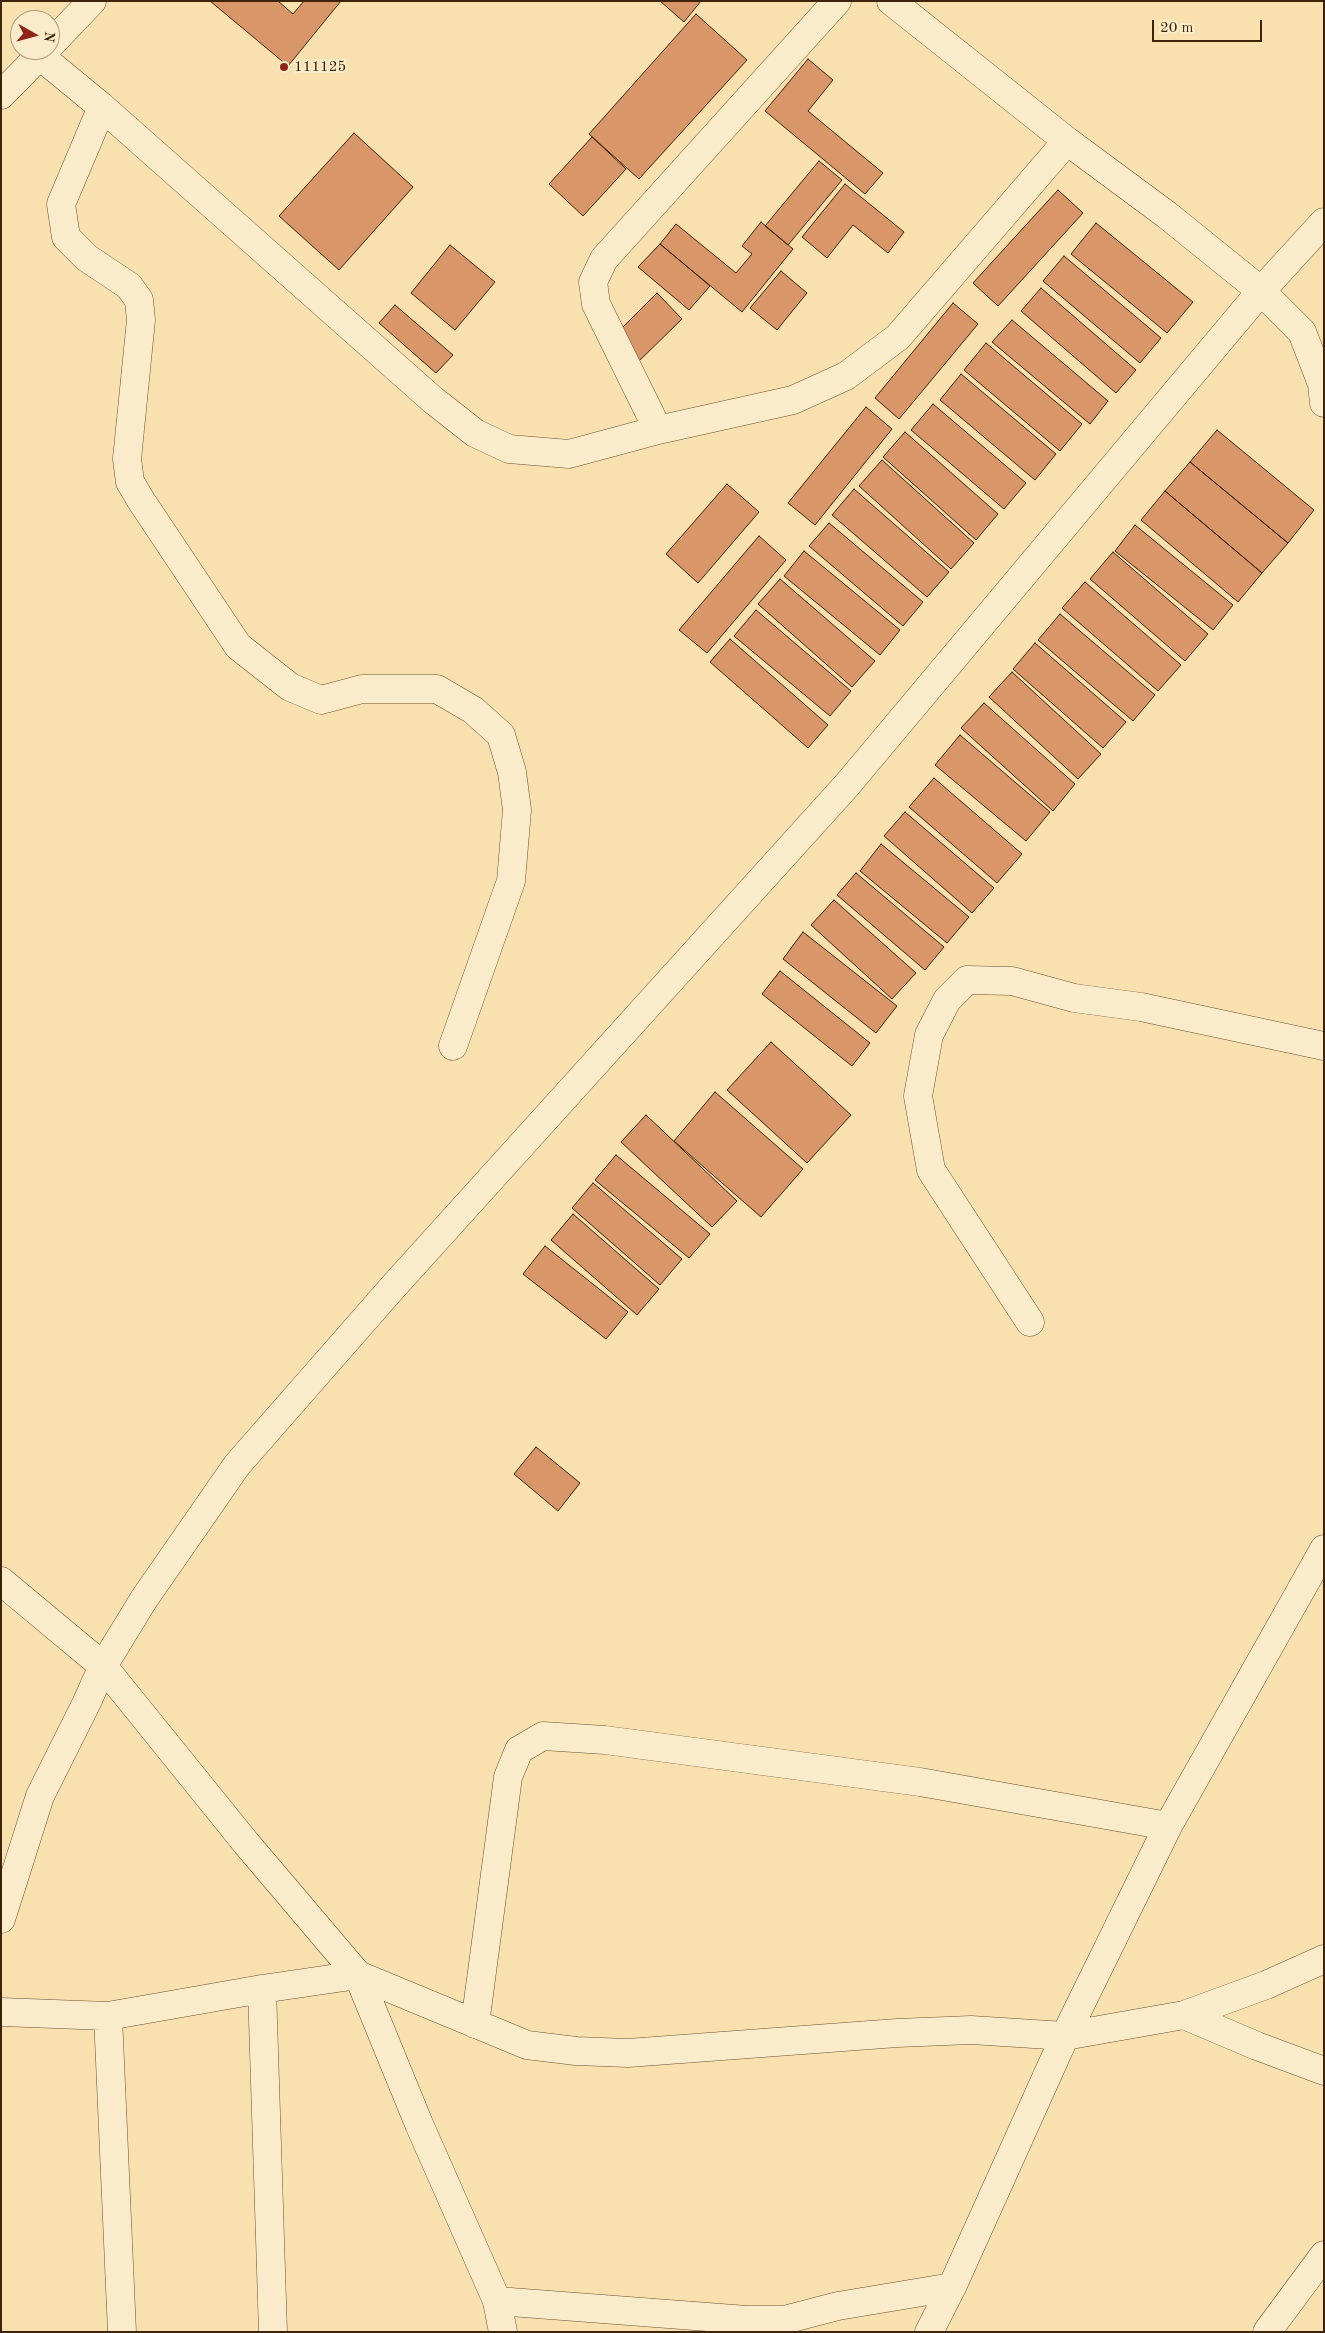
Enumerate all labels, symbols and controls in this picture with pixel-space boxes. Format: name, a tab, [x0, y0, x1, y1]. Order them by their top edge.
north arrow	[10, 10, 60, 60]
scale bar	[1155, 10, 1265, 42]
text: 20 m	[1160, 21, 1194, 36]
text: N	[41, 31, 56, 43]
place label: 111125	[294, 58, 346, 76]
marker: 111125	[278, 61, 290, 73]

